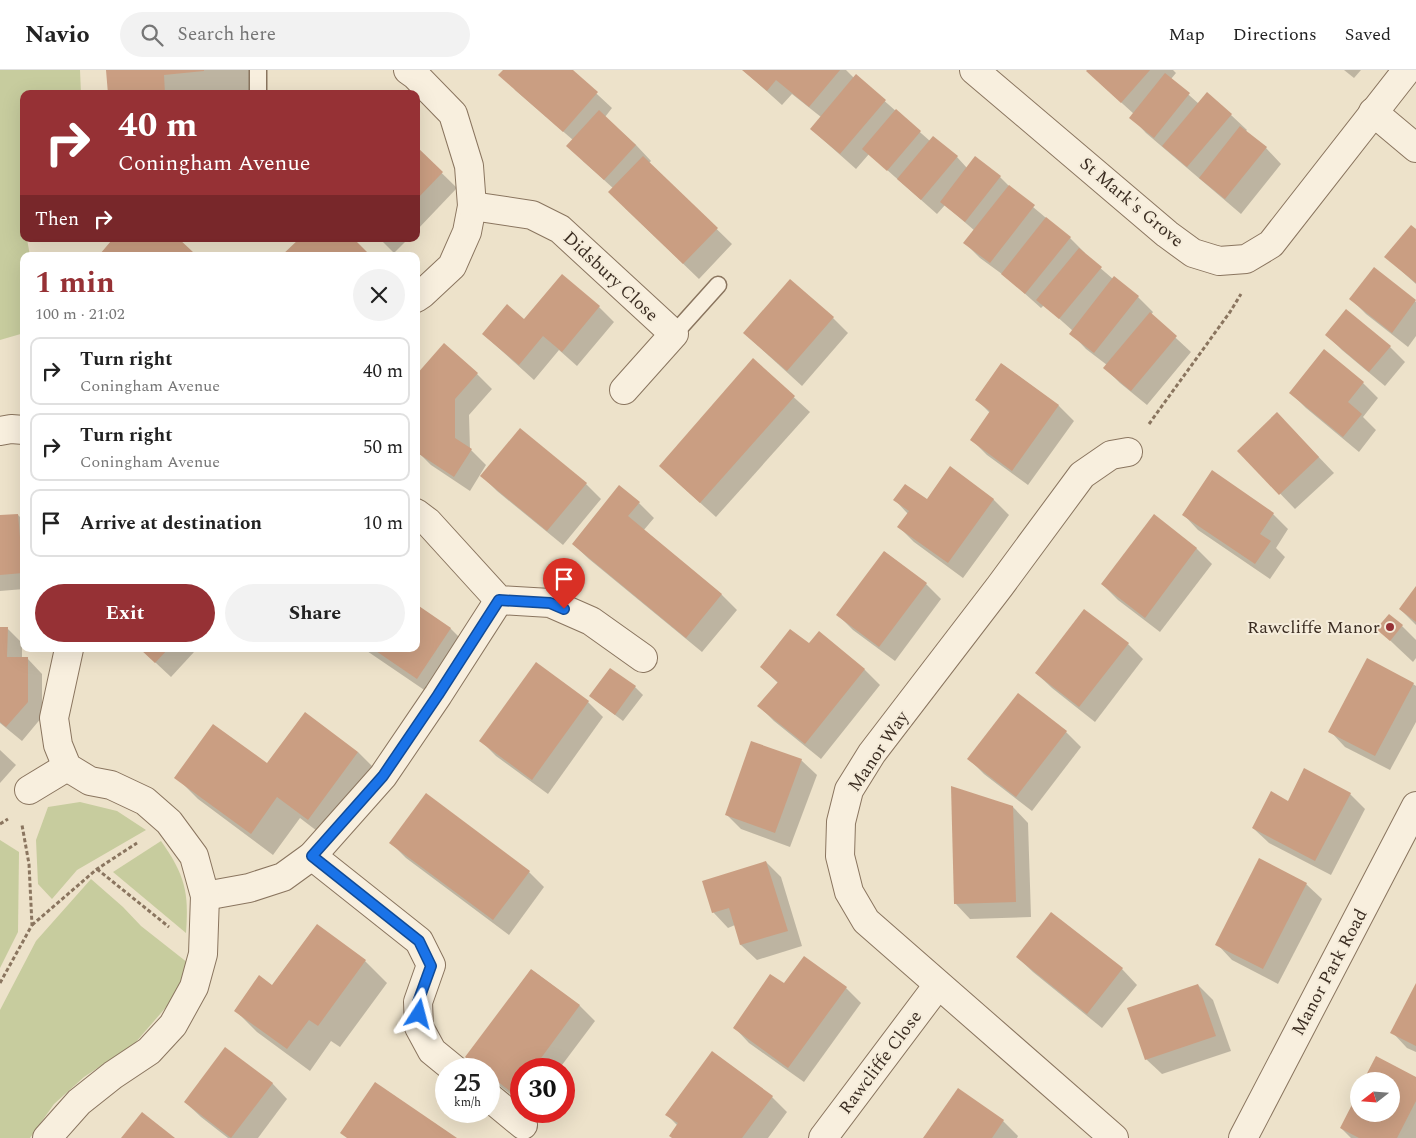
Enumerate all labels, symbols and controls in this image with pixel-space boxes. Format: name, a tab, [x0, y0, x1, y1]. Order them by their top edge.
search box	[120, 12, 470, 57]
text: Navio	[25, 17, 90, 53]
text: Search here	[178, 20, 276, 49]
icon: search	[138, 21, 166, 49]
text: Map	[1169, 21, 1205, 48]
text: Directions	[1233, 21, 1317, 48]
text: Saved	[1345, 21, 1391, 48]
text: 40 m	[118, 99, 198, 152]
icon: right	[35, 110, 100, 175]
text: Coningham Avenue	[118, 147, 310, 180]
street label: St Mark's Grove	[1074, 151, 1190, 254]
text: Then	[35, 205, 79, 234]
icon: right	[89, 205, 117, 233]
street label: Didsbury Close	[557, 225, 665, 328]
text: 1 min	[35, 260, 115, 306]
button: close	[353, 269, 405, 321]
text: 100 m · 21:02	[35, 302, 125, 326]
text: Turn right	[80, 345, 173, 374]
icon: right	[37, 357, 65, 385]
text: 40 m	[363, 357, 403, 386]
text: Coningham Avenue	[80, 374, 220, 398]
text: Turn right	[80, 421, 173, 450]
icon: right	[37, 433, 65, 461]
text: 50 m	[363, 433, 403, 462]
text: Coningham Avenue	[80, 450, 220, 474]
icon: arrive	[37, 509, 65, 537]
text: Arrive at destination	[80, 509, 262, 538]
text: 10 m	[363, 509, 403, 538]
pin	[543, 558, 585, 609]
icon: arrive	[550, 565, 578, 593]
button: Exit	[35, 584, 215, 642]
button: Share	[225, 584, 405, 642]
place label: Rawcliffe Manor	[1247, 614, 1380, 641]
marker: Rawcliffe Manor	[1384, 621, 1396, 633]
street label: Manor Way	[841, 704, 916, 797]
street label: Manor Park Road	[1285, 904, 1374, 1040]
position arrow	[392, 987, 444, 1039]
street label: Rawcliffe Close	[832, 1005, 929, 1120]
speed limit sign: 30	[510, 1058, 575, 1123]
text: 25	[453, 1065, 482, 1103]
north arrow	[1350, 1072, 1400, 1122]
map controls	[1350, 1072, 1400, 1122]
text: km/h	[454, 1093, 481, 1112]

